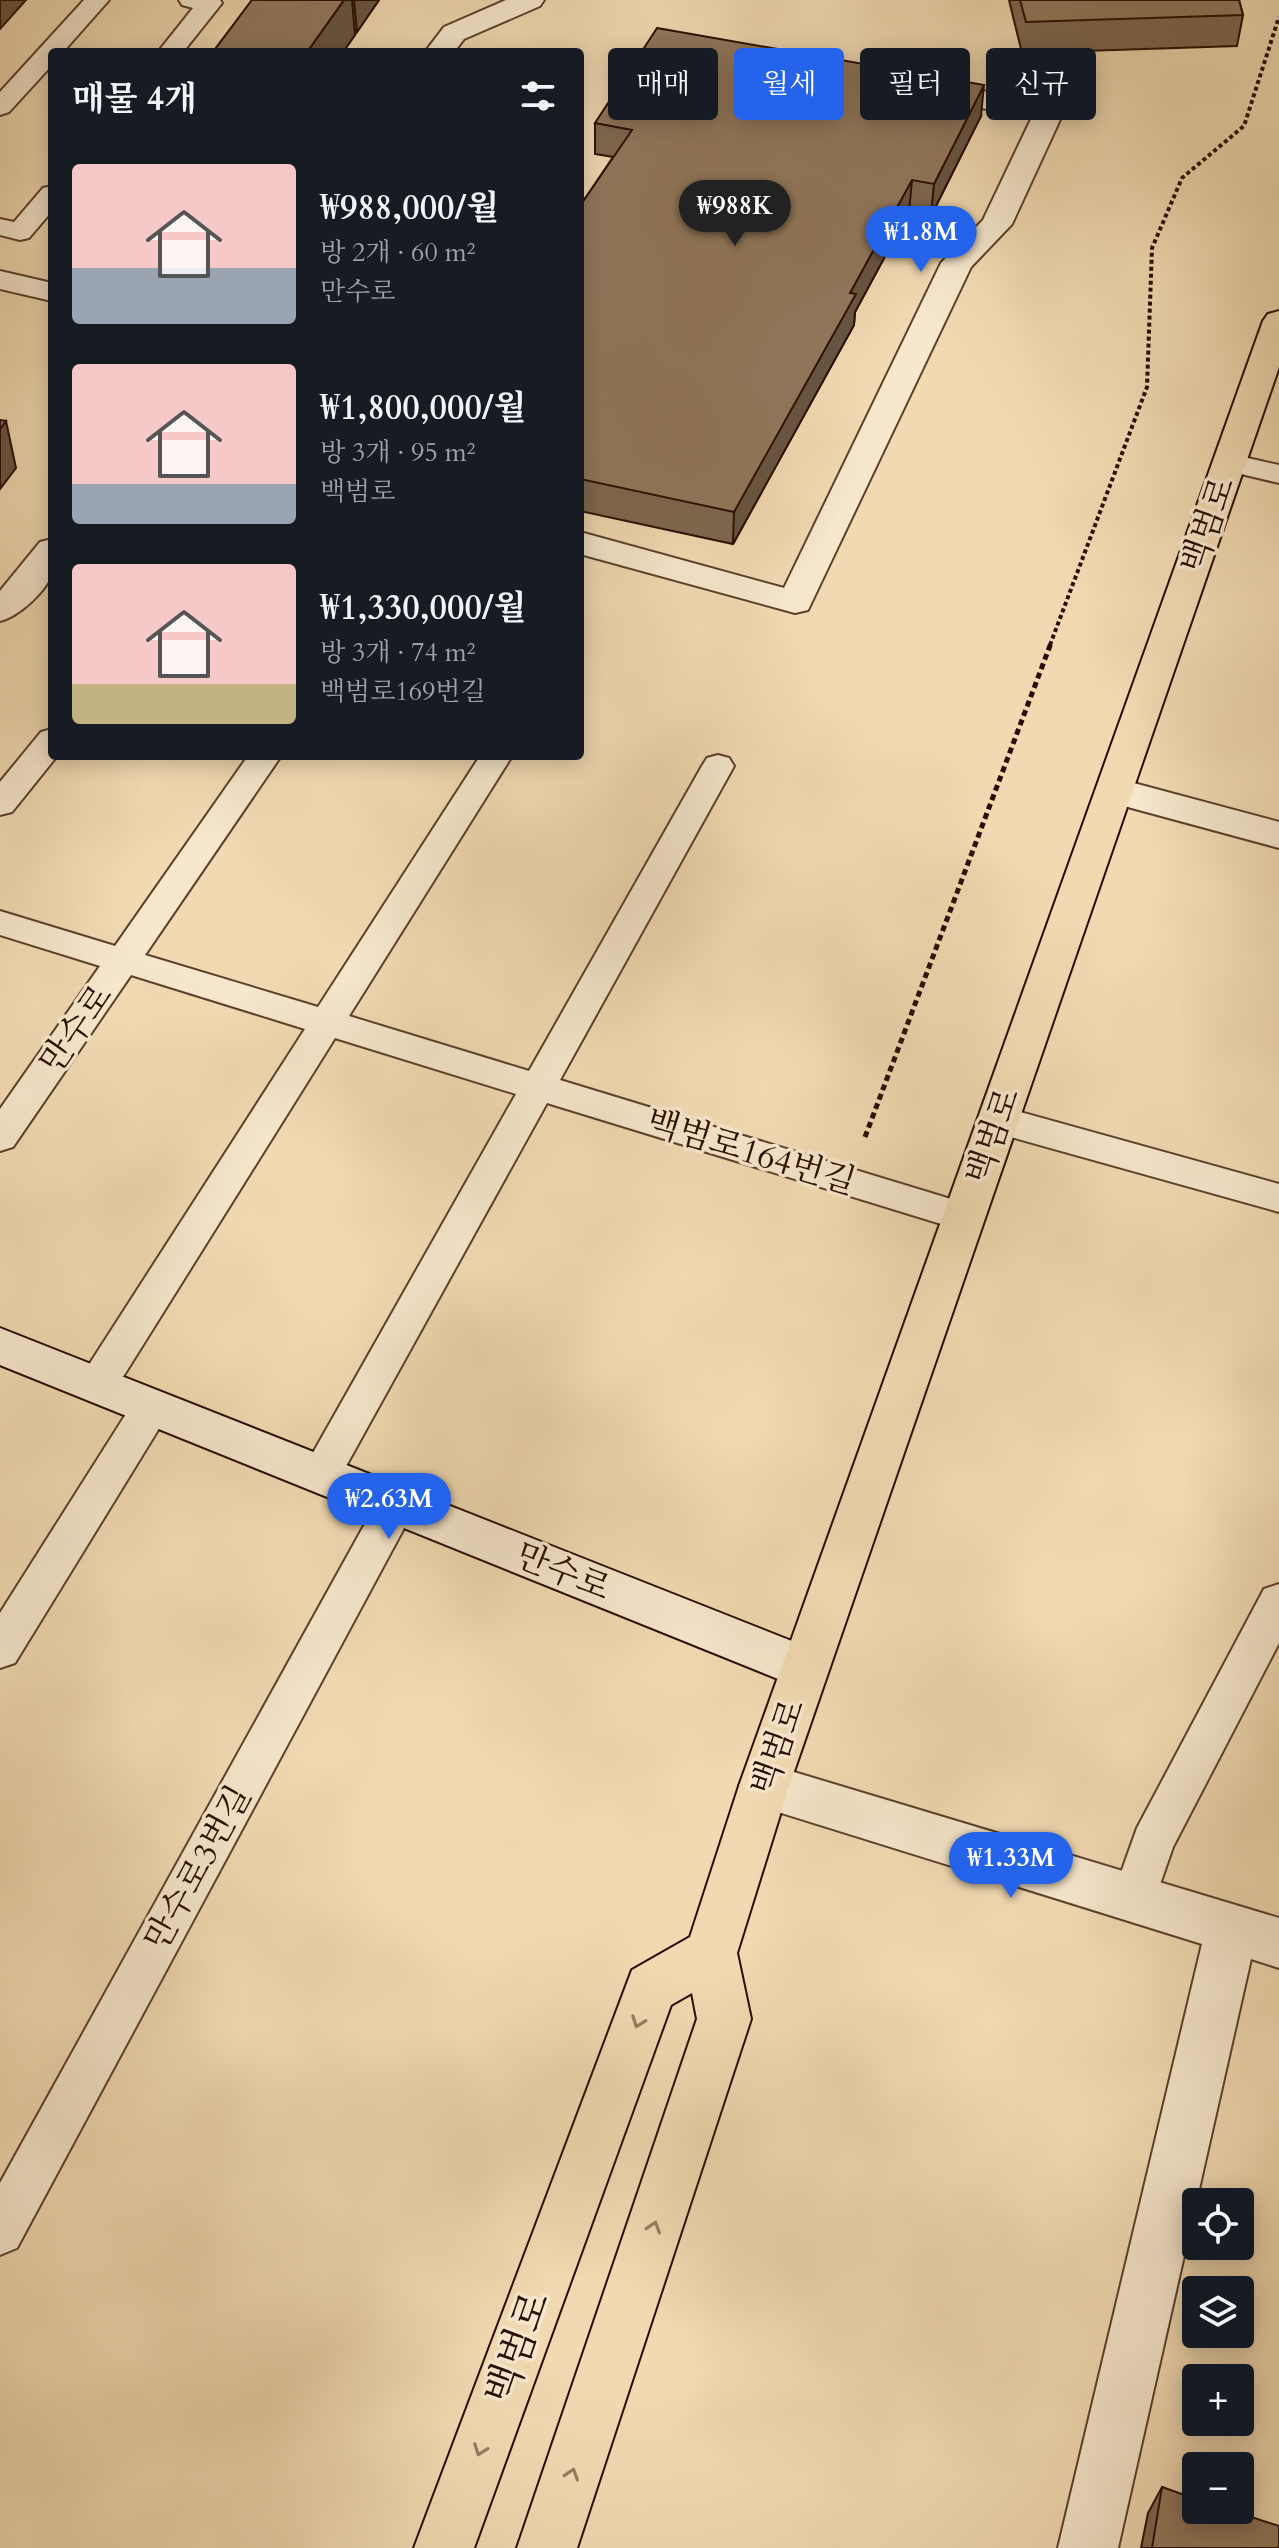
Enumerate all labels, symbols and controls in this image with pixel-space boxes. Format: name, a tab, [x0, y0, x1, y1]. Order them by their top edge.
chip: 매매	[608, 48, 718, 120]
chip: 월세	[734, 48, 844, 120]
chip: 필터	[860, 48, 970, 120]
chip: 신규	[986, 48, 1096, 120]
icon: filters	[516, 74, 560, 118]
text: 매물 4개	[72, 76, 197, 122]
pin: ₩988K	[679, 180, 791, 248]
text: ₩988,000/월	[320, 185, 499, 231]
text: ₩988K	[697, 188, 773, 223]
icon: home	[136, 196, 232, 292]
pin: ₩1.8M	[865, 206, 977, 274]
text: ₩1.8M	[884, 214, 958, 249]
text: 방 2개 · 60 m²	[320, 235, 475, 270]
text: 만수로	[320, 274, 395, 309]
text: ₩1,800,000/월	[320, 385, 527, 431]
icon: home	[136, 396, 232, 492]
text: 방 3개 · 95 m²	[320, 435, 475, 470]
street label: 백범로	[1170, 471, 1246, 579]
text: 백범로	[320, 474, 395, 509]
text: ₩1,330,000/월	[320, 585, 527, 631]
icon: home	[136, 596, 232, 692]
text: 방 3개 · 74 m²	[320, 635, 475, 670]
text: 백범로169번길	[320, 674, 486, 709]
street label: 만수로	[29, 975, 123, 1083]
street label: 백범로	[955, 1082, 1031, 1190]
street label: 백범로164번길	[641, 1098, 861, 1206]
pin: ₩2.63M	[324, 1473, 454, 1541]
text: ₩2.63M	[345, 1481, 433, 1516]
street label: 만수로	[509, 1532, 617, 1612]
street label: 백범로	[740, 1693, 816, 1801]
street label: 만수로3번길	[134, 1777, 262, 1959]
pin: ₩1.33M	[946, 1832, 1076, 1900]
text: ₩1.33M	[967, 1840, 1055, 1875]
one-way arrow	[631, 2014, 648, 2028]
map controls	[1182, 2188, 1254, 2524]
button: locate	[1182, 2188, 1254, 2260]
one-way arrow	[645, 2221, 661, 2235]
button: layers	[1182, 2276, 1254, 2348]
street label: 백범로	[472, 2284, 564, 2412]
button: +	[1182, 2364, 1254, 2436]
one-way arrow	[473, 2442, 490, 2456]
button: −	[1182, 2452, 1254, 2524]
one-way arrow	[563, 2468, 579, 2482]

